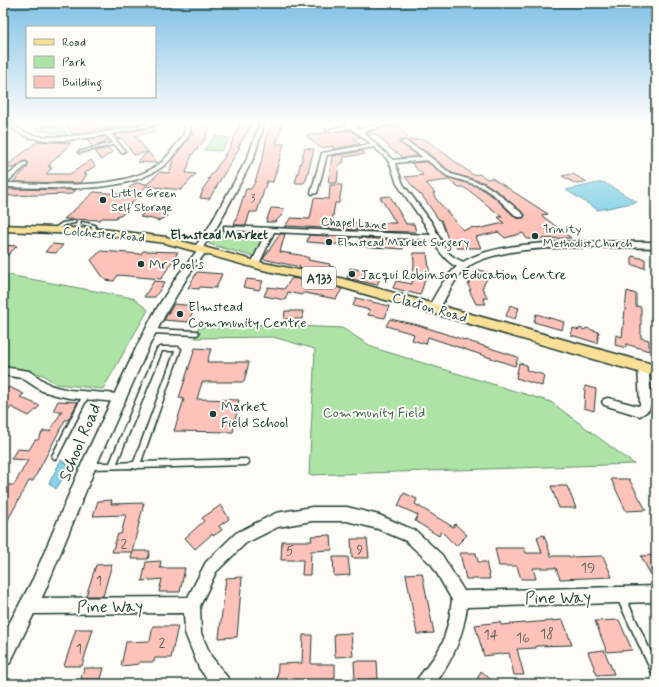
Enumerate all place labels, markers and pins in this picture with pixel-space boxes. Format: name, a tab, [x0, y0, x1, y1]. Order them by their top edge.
place label: Little Green Self Storage	[111, 186, 176, 216]
marker: Little Green Self Storage	[98, 195, 108, 205]
place label: Trinity Methodist Church	[543, 222, 633, 252]
marker: Trinity Methodist Church	[530, 231, 540, 241]
place label: Elmstead Market Surgery	[337, 235, 469, 252]
marker: Elmstead Market Surgery	[324, 237, 334, 247]
place label: Mr Pool's	[149, 256, 204, 274]
marker: Mr Pool's	[136, 259, 146, 269]
place label: Jacqui Robinson Education Centre	[360, 266, 567, 284]
marker: Jacqui Robinson Education Centre	[347, 269, 357, 279]
place label: Elmstead Community Centre	[188, 298, 307, 332]
marker: Elmstead Community Centre	[175, 309, 185, 319]
place label: Market Field School	[221, 398, 289, 432]
marker: Market Field School	[208, 409, 218, 419]

